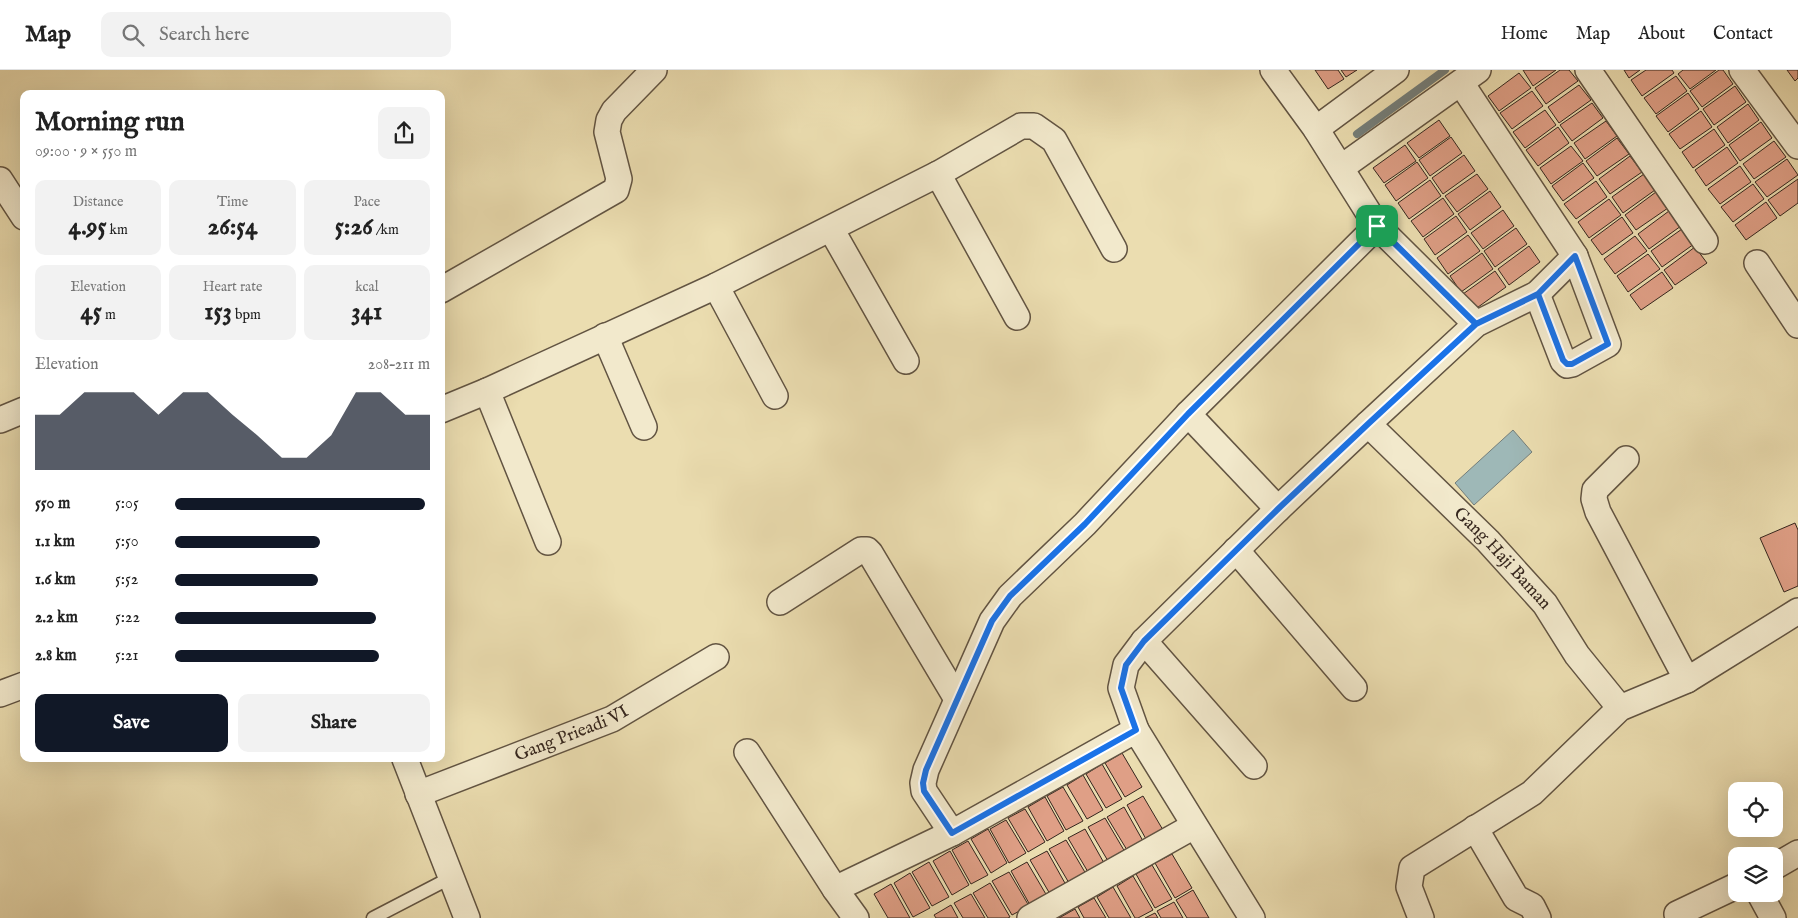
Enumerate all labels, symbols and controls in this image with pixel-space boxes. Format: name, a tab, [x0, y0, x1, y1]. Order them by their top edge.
search box	[101, 12, 451, 57]
text: Map	[25, 19, 71, 50]
icon: search	[119, 21, 147, 49]
text: Search here	[159, 23, 250, 47]
text: Home	[1501, 23, 1548, 46]
text: Map	[1576, 23, 1610, 46]
text: About	[1638, 23, 1685, 46]
text: Contact	[1713, 23, 1773, 46]
text: Morning run	[35, 105, 185, 140]
button: share	[378, 107, 430, 159]
text: 09:00 · 9 × 550 m	[35, 142, 137, 162]
text: Distance	[73, 193, 123, 211]
text: Time	[217, 193, 248, 211]
text: Pace	[354, 193, 380, 211]
pin	[1356, 205, 1398, 247]
text: 4.95	[68, 211, 107, 243]
text: 26:54	[207, 211, 258, 243]
text: 5:26	[335, 211, 373, 243]
icon: arrive	[1363, 212, 1391, 240]
text: km	[107, 221, 128, 239]
text: /km	[373, 221, 399, 239]
text: Elevation	[70, 278, 126, 296]
text: Heart rate	[203, 278, 262, 296]
text: kcal	[355, 278, 379, 296]
text: 45	[81, 296, 102, 328]
text: 153	[204, 296, 232, 328]
text: 341	[351, 296, 382, 328]
text: m	[102, 306, 116, 324]
text: bpm	[232, 306, 261, 324]
text: Elevation	[35, 355, 98, 375]
text: 208–211 m	[368, 355, 430, 375]
text: 550 m	[35, 494, 70, 514]
text: 5:05	[115, 494, 139, 514]
street label: Gang Haji Baman	[1449, 502, 1556, 615]
text: 1.1 km	[35, 532, 75, 552]
text: 5:50	[115, 532, 139, 552]
text: 1.6 km	[35, 570, 76, 590]
text: 5:52	[115, 570, 138, 590]
text: 2.2 km	[35, 608, 78, 628]
text: 5:22	[115, 608, 140, 628]
text: 2.8 km	[35, 646, 77, 666]
text: 5:21	[115, 646, 138, 666]
button: Save	[35, 694, 228, 752]
button: Share	[238, 694, 430, 752]
street label: Gang Prieadi VI	[511, 700, 633, 767]
map controls	[1728, 782, 1783, 902]
button: locate	[1728, 782, 1783, 837]
button: layers	[1728, 847, 1783, 902]

